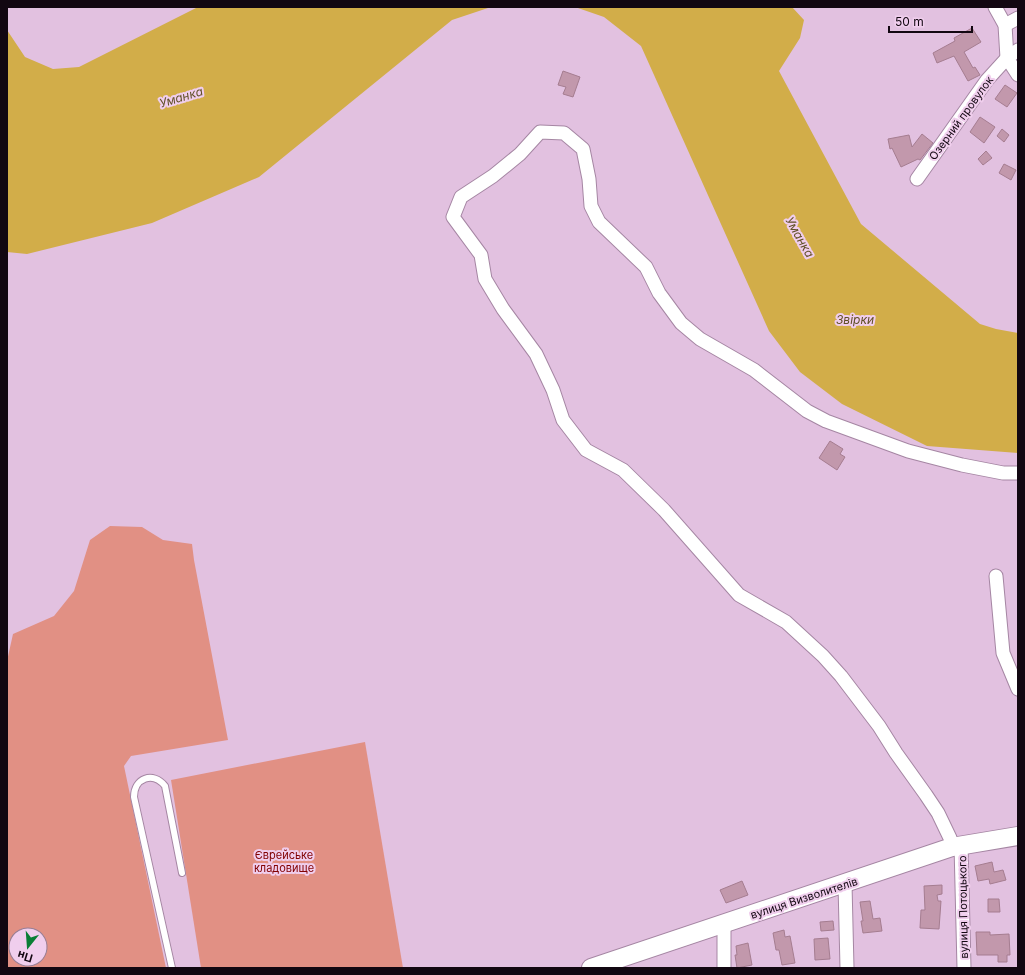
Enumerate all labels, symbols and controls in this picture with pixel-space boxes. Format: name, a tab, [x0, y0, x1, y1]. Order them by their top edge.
scale bar	[889, 8, 972, 34]
text: 50 m	[895, 14, 924, 29]
street label: Озерний провулок	[926, 73, 996, 163]
water label: Уманка	[157, 83, 205, 111]
water label: Уманка	[782, 214, 818, 260]
water label: Звірки	[836, 312, 874, 327]
park label: Єврейське кладовище	[254, 848, 314, 875]
street label: вулиця Потоцького	[955, 855, 971, 959]
street label: вулиця Визволителів	[749, 874, 859, 922]
north arrow	[8, 927, 48, 967]
text: Пн	[16, 948, 34, 965]

